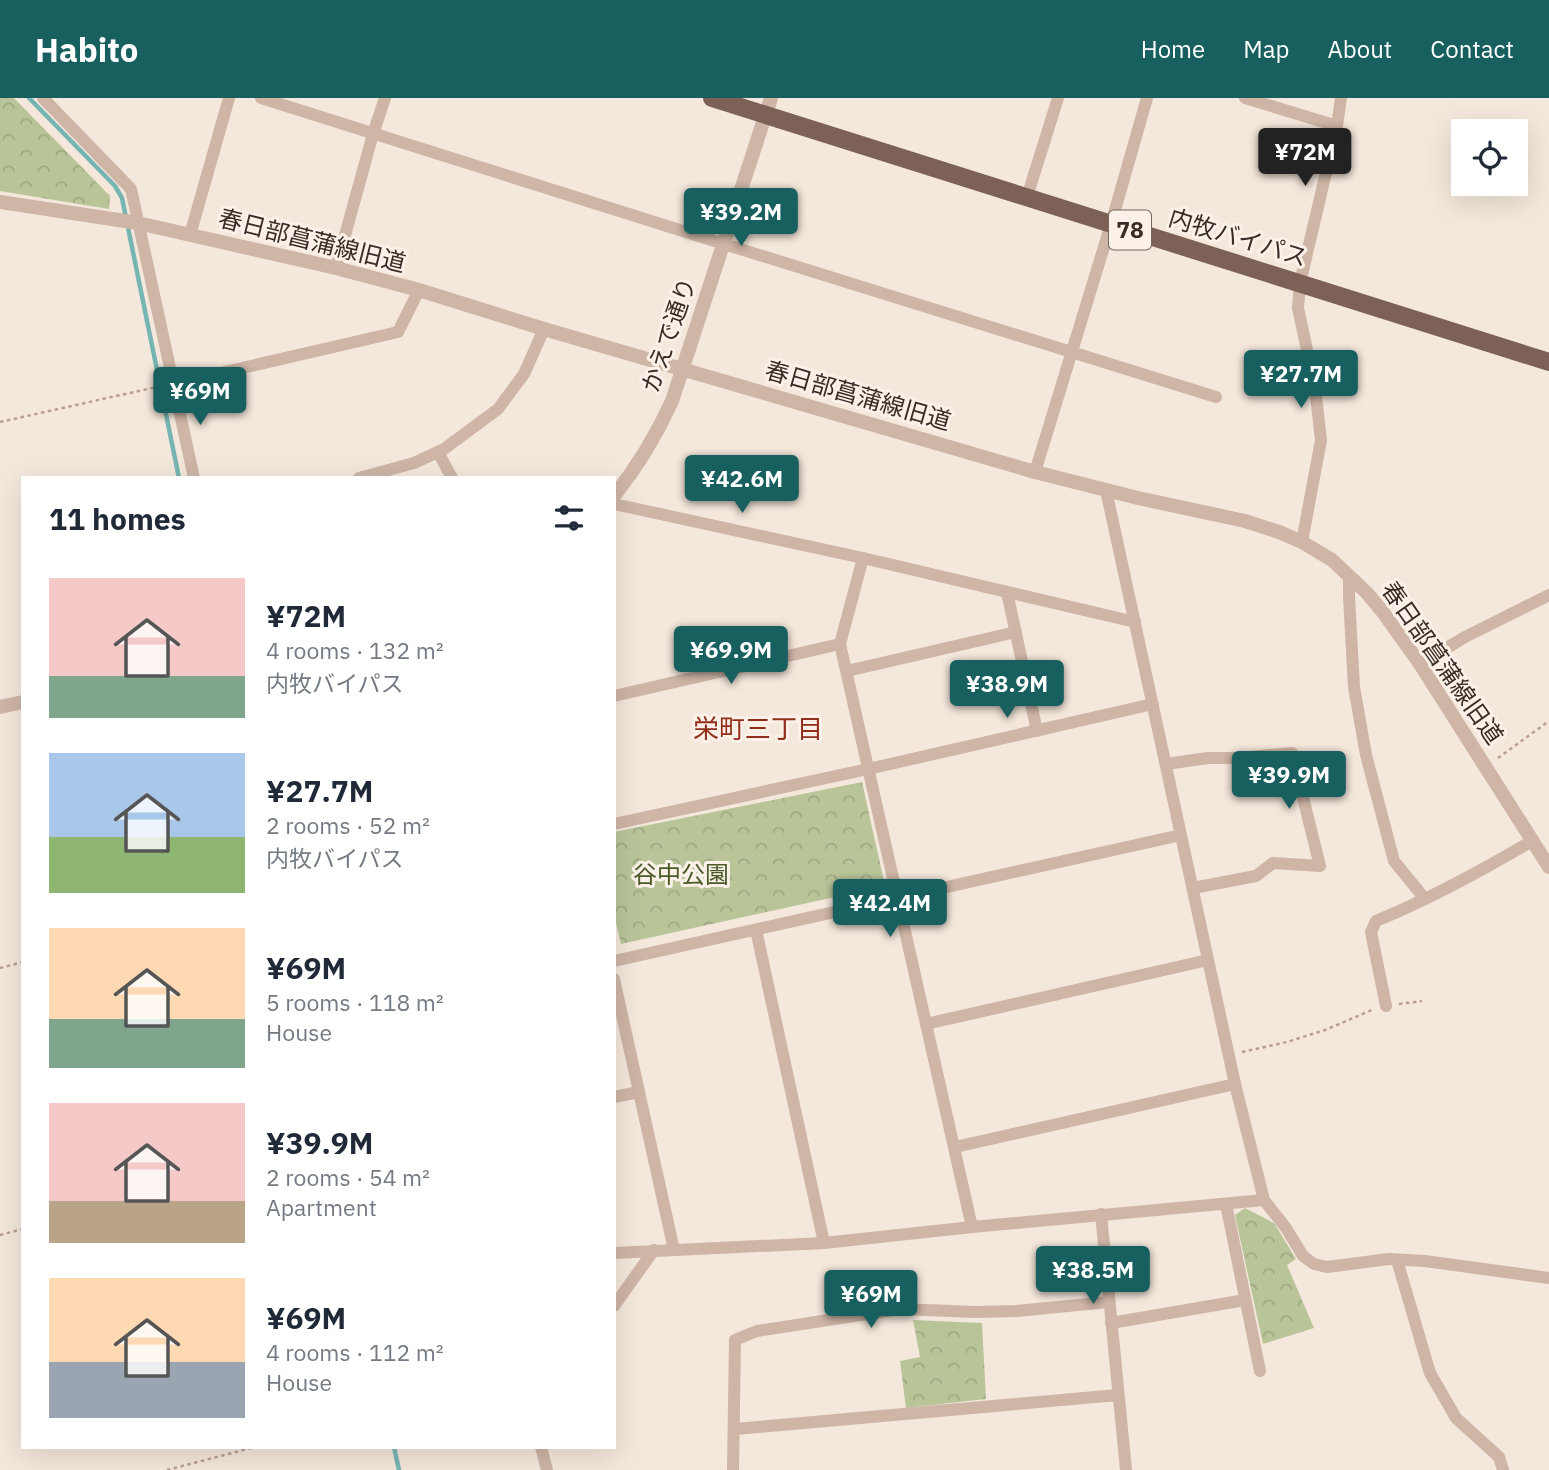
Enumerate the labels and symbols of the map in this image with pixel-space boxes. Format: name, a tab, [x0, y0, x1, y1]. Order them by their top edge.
pin: ¥72M	[1264, 129, 1346, 188]
pin: ¥39.2M	[684, 188, 798, 248]
street label: 春日部菖蒲線旧道	[215, 201, 409, 279]
street label: 内牧バイパス	[1165, 201, 1312, 273]
road number: 78	[1109, 211, 1151, 250]
street label: かえで通り	[634, 273, 703, 396]
pin: ¥27.7M	[1244, 350, 1358, 410]
street label: 春日部菖蒲線旧道	[762, 353, 955, 437]
pin: ¥69M	[159, 368, 241, 427]
pin: ¥42.6M	[685, 456, 799, 515]
street label: 春日部菖蒲線旧道	[1375, 575, 1511, 750]
pin: ¥69.9M	[674, 626, 788, 686]
pin: ¥38.9M	[950, 660, 1064, 720]
district label: 栄町三丁目	[693, 711, 823, 745]
pin: ¥39.9M	[1232, 752, 1346, 811]
park label: 谷中公園	[633, 858, 729, 890]
pin: ¥42.4M	[833, 880, 947, 939]
pin: ¥38.5M	[1036, 1246, 1150, 1306]
pin: ¥69M	[830, 1270, 912, 1330]

